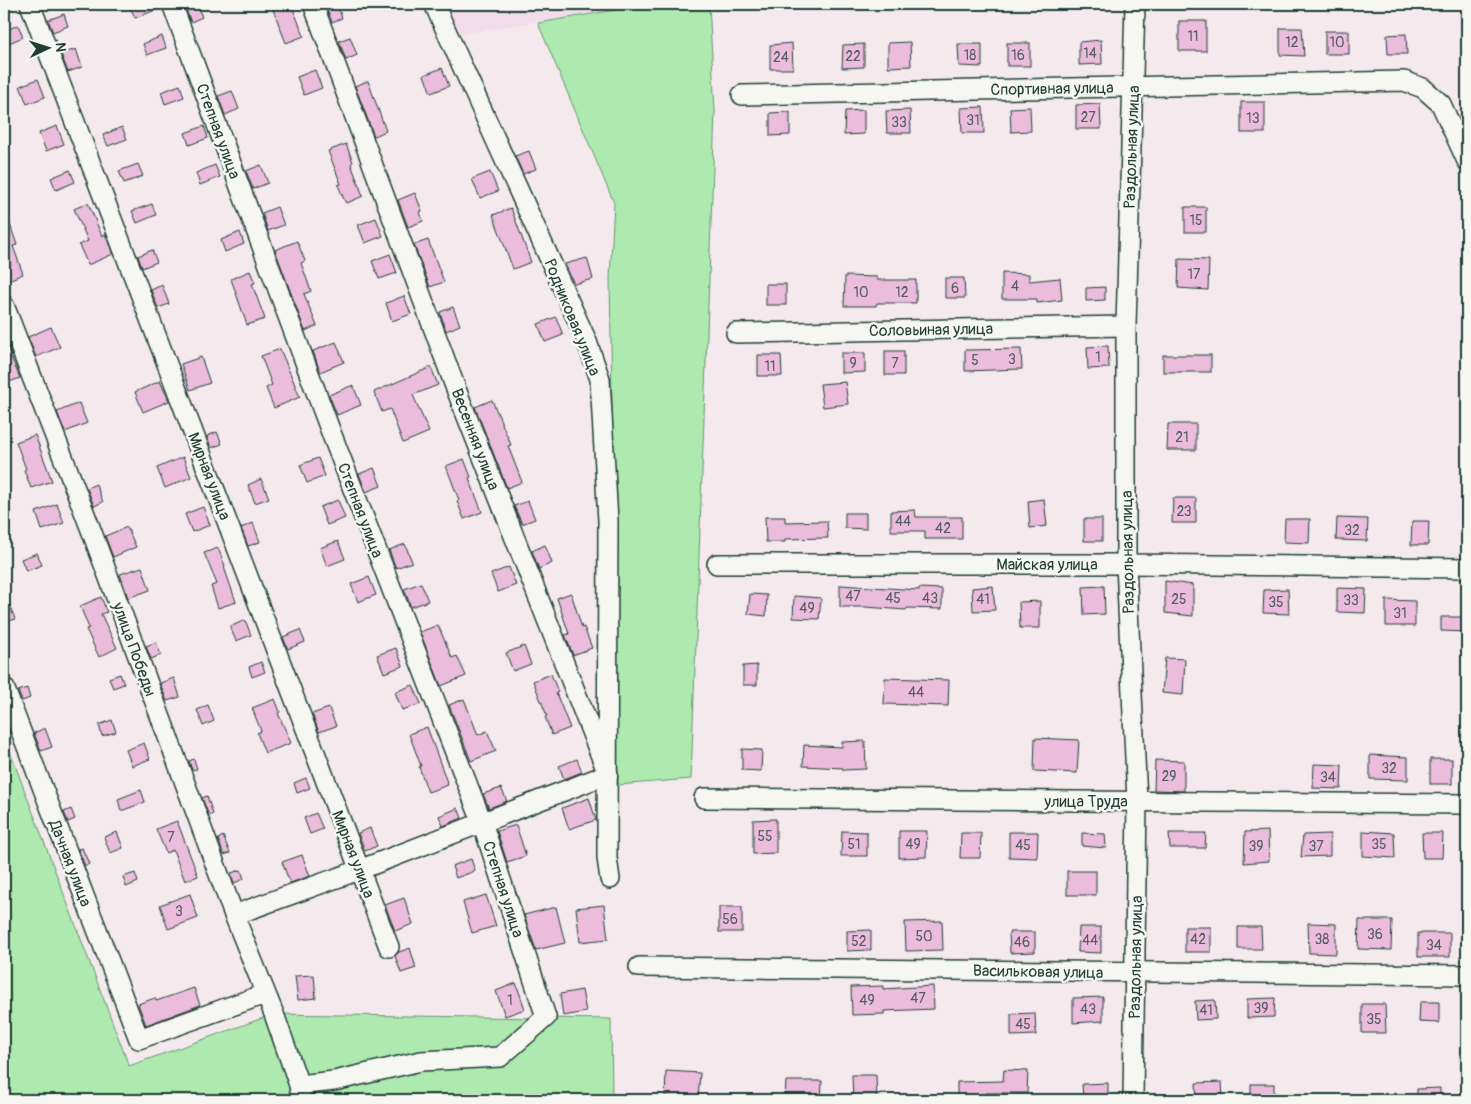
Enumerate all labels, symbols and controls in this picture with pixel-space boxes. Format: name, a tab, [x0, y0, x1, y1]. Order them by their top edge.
north arrow	[22, 22, 72, 72]
house number: 11	[1188, 28, 1198, 45]
house number: 12	[1285, 34, 1299, 51]
house number: 10	[1329, 34, 1345, 51]
text: N	[52, 42, 69, 52]
house number: 14	[1083, 45, 1097, 62]
house number: 18	[964, 47, 976, 64]
house number: 16	[1011, 47, 1025, 64]
house number: 22	[845, 48, 861, 65]
house number: 24	[773, 49, 789, 66]
street label: Спортивная улица	[990, 78, 1114, 100]
street label: Степная улица	[192, 81, 245, 182]
street label: Раздольная улица	[1120, 85, 1144, 209]
house number: 27	[1080, 109, 1096, 126]
house number: 13	[1246, 110, 1260, 127]
house number: 31	[966, 112, 980, 129]
house number: 33	[891, 114, 907, 131]
house number: 15	[1189, 212, 1203, 229]
street label: Родниковая улица	[540, 256, 605, 379]
house number: 17	[1188, 266, 1201, 283]
house number: 4	[1011, 278, 1019, 295]
house number: 6	[951, 280, 959, 297]
house number: 10	[853, 284, 869, 301]
house number: 12	[895, 284, 909, 301]
street label: Соловьиная улица	[869, 319, 993, 341]
house number: 1	[1095, 349, 1101, 366]
house number: 3	[1008, 351, 1016, 368]
house number: 5	[971, 352, 979, 369]
house number: 9	[849, 355, 857, 372]
house number: 7	[891, 355, 899, 372]
house number: 11	[765, 358, 775, 375]
street label: Весенняя улица	[447, 386, 504, 493]
house number: 21	[1175, 429, 1189, 446]
street label: Мирная улица	[183, 430, 235, 523]
street label: Степная улица	[333, 460, 387, 561]
street label: Раздольная улица	[1117, 490, 1139, 614]
house number: 23	[1176, 503, 1192, 520]
house number: 44	[895, 513, 911, 530]
house number: 42	[935, 520, 951, 537]
house number: 32	[1344, 522, 1360, 539]
street label: Майская улица	[996, 555, 1098, 575]
house number: 47	[845, 588, 861, 605]
house number: 45	[885, 590, 901, 607]
house number: 43	[922, 590, 938, 607]
house number: 41	[976, 591, 990, 608]
house number: 25	[1171, 591, 1187, 608]
house number: 33	[1343, 592, 1359, 609]
house number: 35	[1268, 594, 1284, 611]
street label: улица Победы	[107, 599, 160, 699]
house number: 49	[799, 600, 815, 617]
house number: 31	[1393, 605, 1407, 622]
house number: 44	[908, 684, 924, 701]
house number: 32	[1381, 760, 1397, 777]
house number: 29	[1161, 768, 1177, 785]
house number: 34	[1320, 769, 1336, 786]
street label: улица Труда	[1043, 792, 1128, 812]
street label: Мирная улица	[327, 808, 379, 901]
street label: Дачная улица	[44, 816, 96, 910]
house number: 55	[757, 828, 773, 845]
house number: 7	[167, 829, 175, 846]
house number: 51	[847, 836, 861, 853]
house number: 49	[905, 836, 921, 853]
house number: 35	[1371, 836, 1387, 853]
house number: 45	[1015, 837, 1031, 854]
house number: 39	[1248, 838, 1264, 855]
house number: 37	[1308, 838, 1324, 855]
street label: Степная улица	[478, 839, 528, 940]
street label: Раздольная улица	[1125, 895, 1147, 1019]
house number: 3	[175, 903, 183, 920]
house number: 56	[722, 911, 738, 928]
house number: 36	[1367, 926, 1383, 943]
house number: 50	[915, 928, 933, 945]
house number: 42	[1190, 931, 1206, 948]
house number: 38	[1315, 931, 1329, 948]
house number: 44	[1082, 932, 1098, 949]
house number: 52	[851, 933, 867, 950]
house number: 46	[1014, 934, 1030, 951]
house number: 34	[1426, 937, 1442, 954]
street label: Васильковая улица	[973, 961, 1103, 983]
house number: 47	[910, 990, 926, 1007]
house number: 1	[507, 992, 513, 1009]
house number: 49	[859, 992, 875, 1009]
house number: 39	[1253, 1000, 1269, 1017]
house number: 43	[1080, 1001, 1096, 1018]
house number: 41	[1199, 1002, 1213, 1019]
house number: 35	[1366, 1011, 1382, 1028]
house number: 45	[1015, 1016, 1031, 1033]

